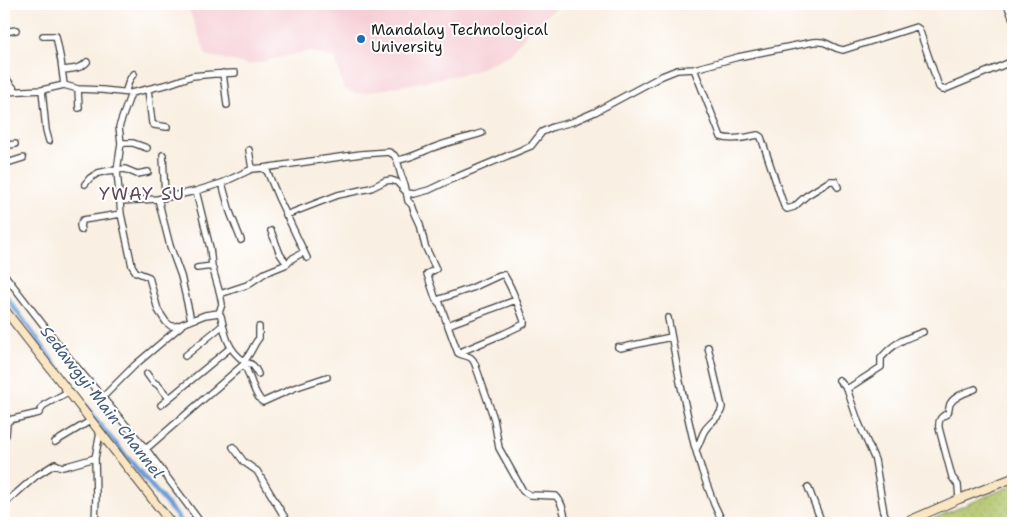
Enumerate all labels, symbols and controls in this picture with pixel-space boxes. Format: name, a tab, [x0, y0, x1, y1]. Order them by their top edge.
place label: Mandalay Technological University	[371, 20, 548, 57]
marker: Mandalay Technological University	[355, 33, 367, 45]
district label: YWAY SU	[99, 182, 185, 206]
water label: Sedawgyi Main Channel	[36, 321, 168, 483]

